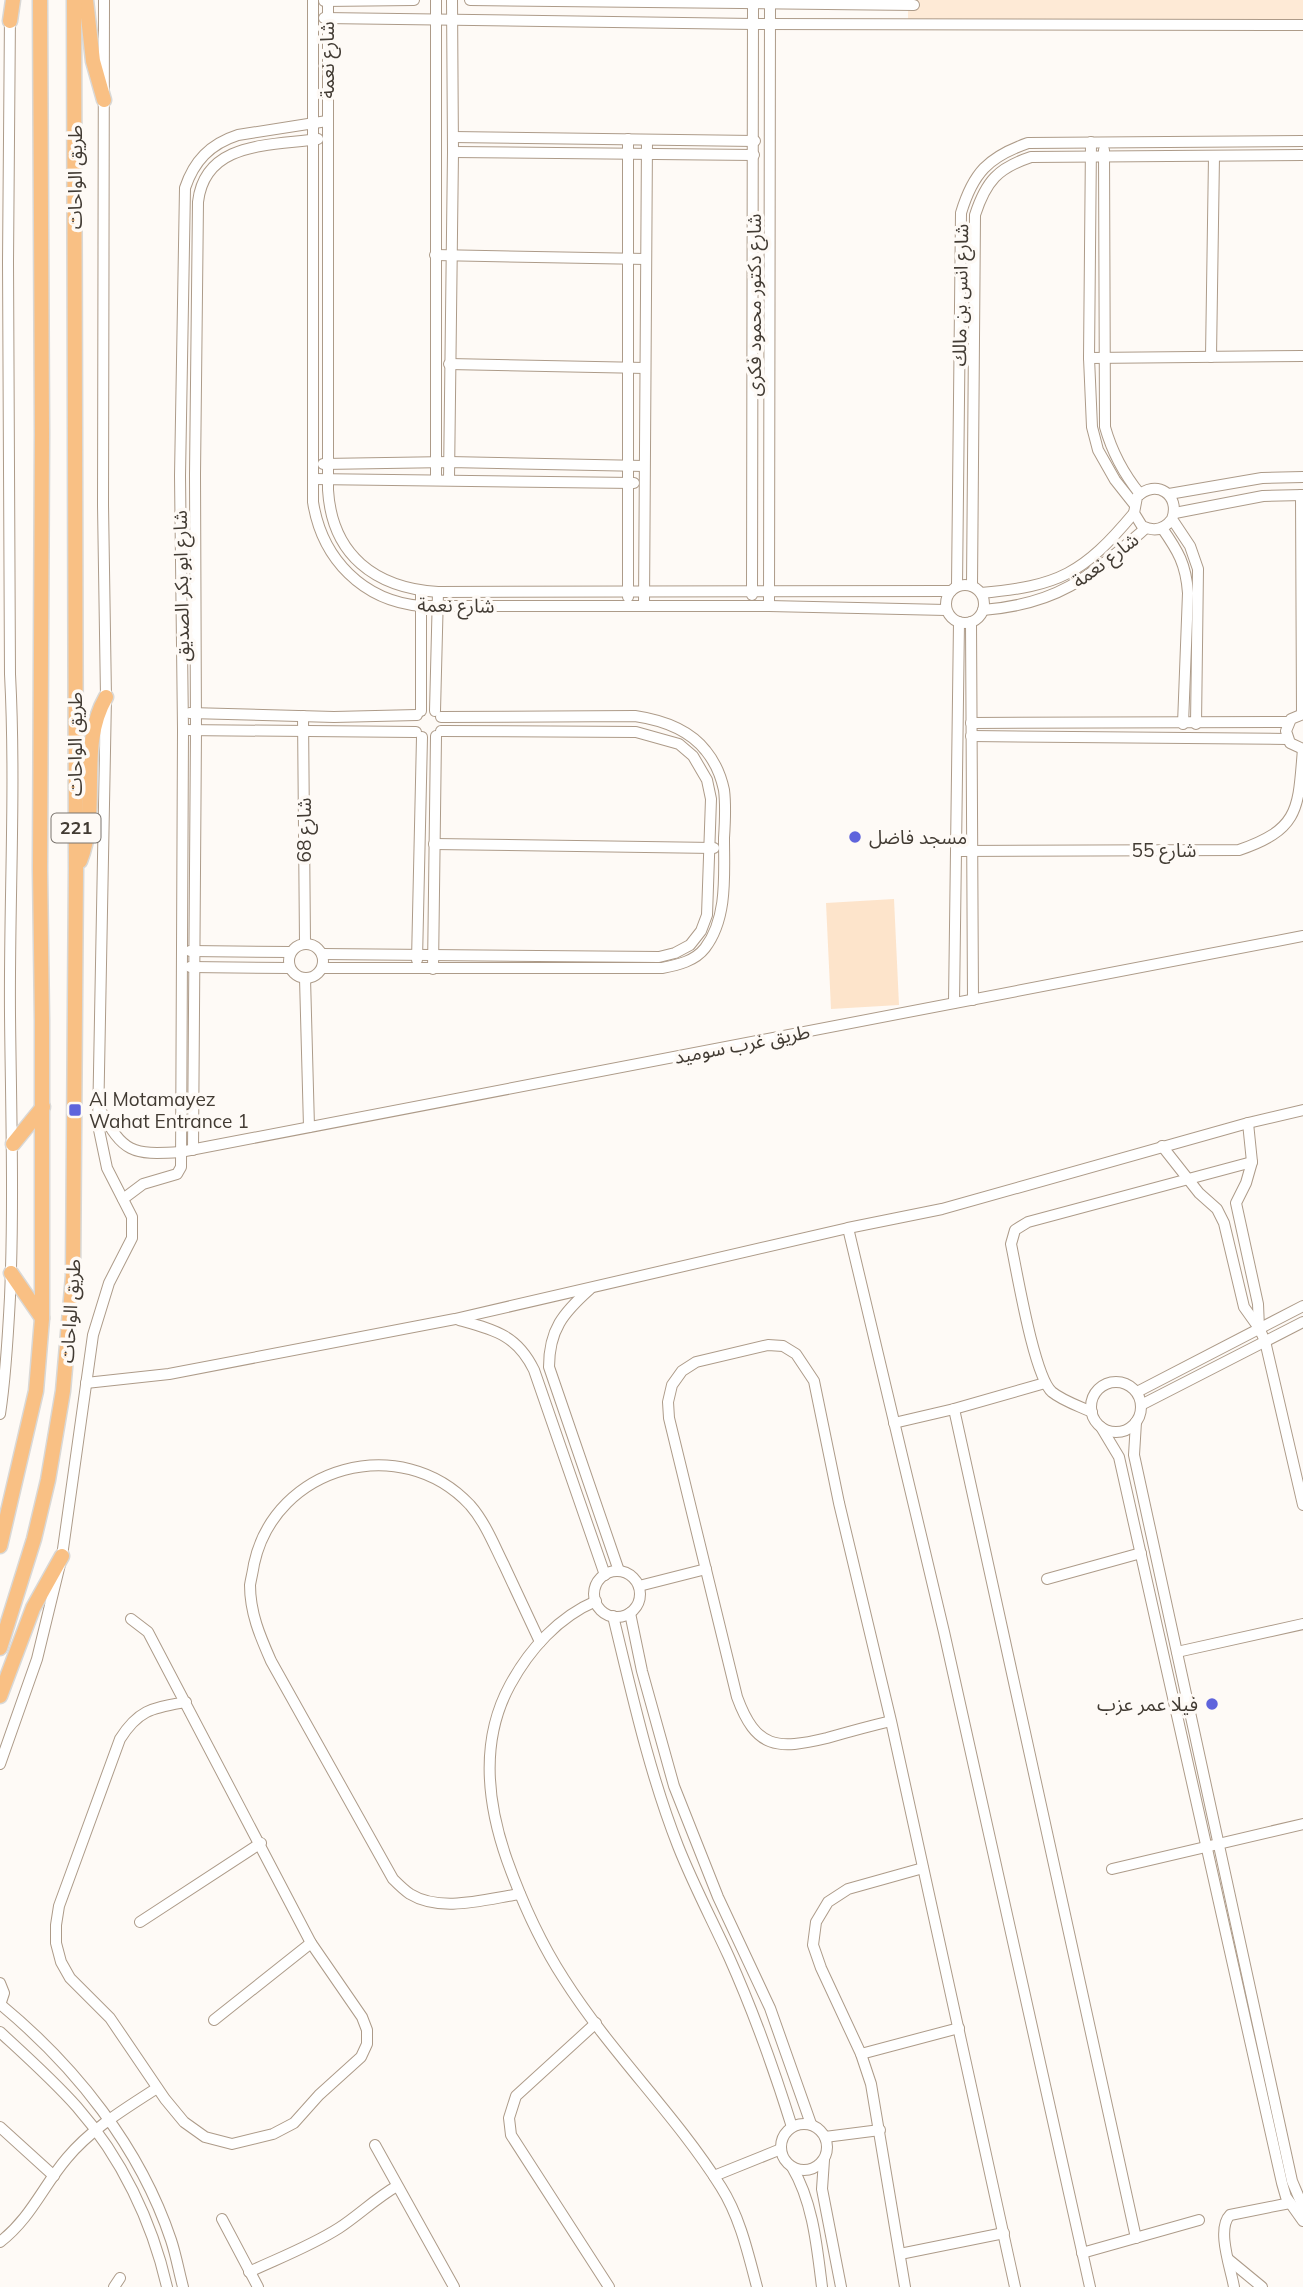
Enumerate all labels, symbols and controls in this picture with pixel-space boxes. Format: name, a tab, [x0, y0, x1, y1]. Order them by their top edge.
street label: شارع نعمة	[315, 21, 341, 99]
street label: طريق الواحات	[63, 125, 87, 229]
street label: شارع دكتور محمود فكرى	[742, 213, 768, 397]
street label: شارع انس بن مالك	[947, 223, 975, 367]
street label: شارع ابو بكر الصديق	[168, 510, 196, 662]
street label: شارع نعمة	[1067, 527, 1144, 594]
street label: شارع نعمة	[417, 592, 495, 620]
street label: طريق الواحات	[63, 692, 87, 796]
street label: شارع 68	[292, 798, 318, 862]
road number: 221	[52, 814, 100, 842]
place label: مسجد فاضل	[869, 825, 967, 849]
marker: مسجد فاضل	[847, 829, 863, 845]
street label: شارع 55	[1132, 838, 1196, 864]
street label: طريق غرب سوميد	[672, 1019, 812, 1069]
place label: Al Motamayez Wahat Entrance 1	[89, 1087, 249, 1133]
marker: Al Motamayez Wahat Entrance 1	[67, 1102, 83, 1118]
street label: طريق الواحات	[54, 1258, 86, 1364]
place label: فيلا عمر عزب	[1097, 1692, 1198, 1716]
marker: فيلا عمر عزب	[1204, 1696, 1220, 1712]

